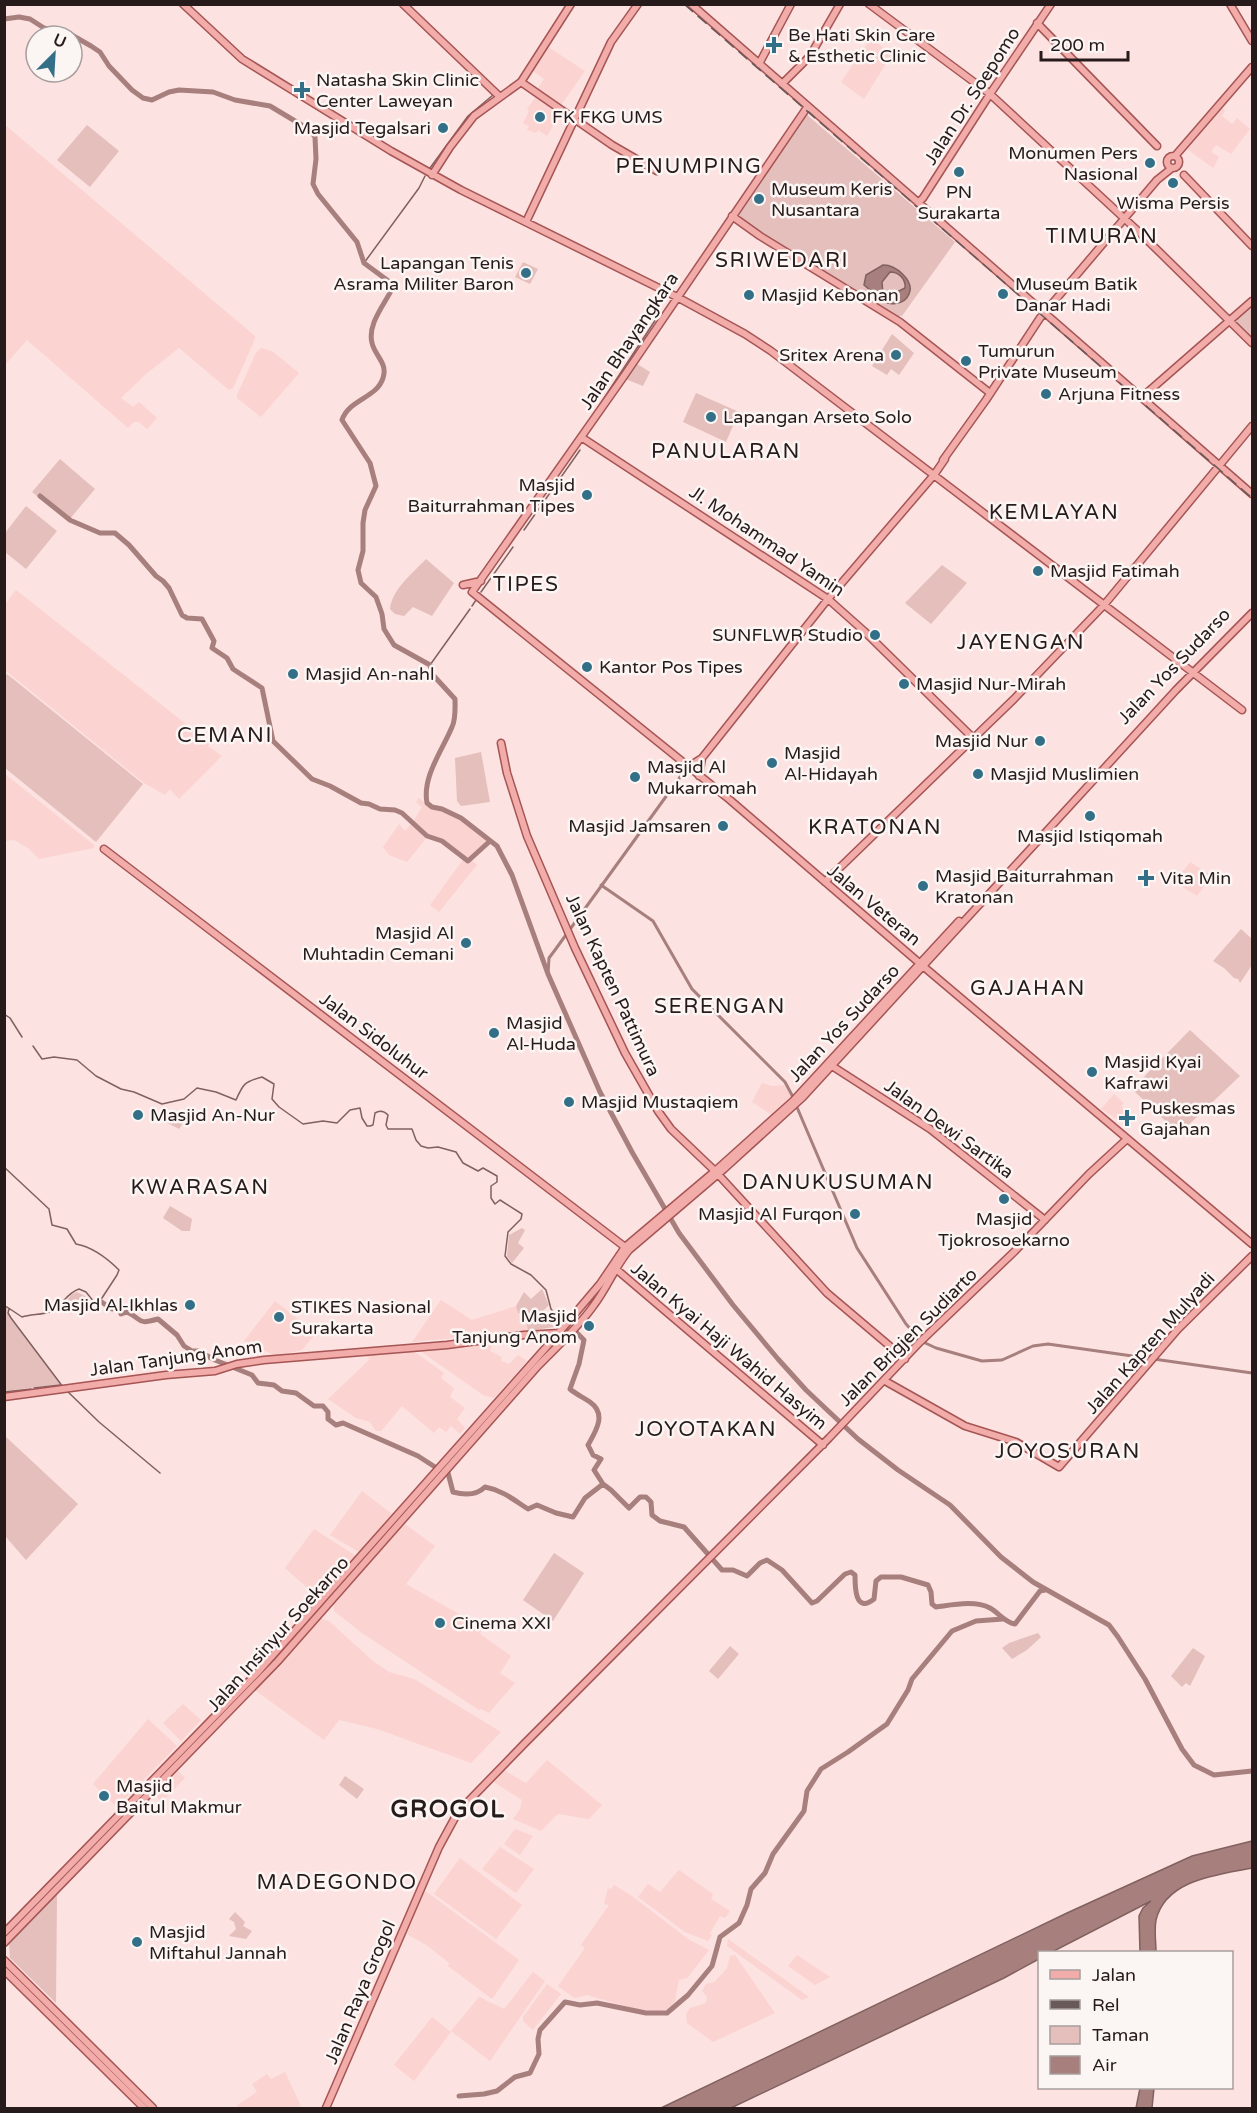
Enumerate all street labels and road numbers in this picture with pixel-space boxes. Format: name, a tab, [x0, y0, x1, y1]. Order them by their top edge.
street label: Jalan Dr. Soepomo	[919, 23, 1025, 169]
street label: Jalan Bhayangkara	[575, 268, 683, 414]
street label: Jl. Mohammad Yamin	[685, 481, 849, 601]
street label: Jalan Yos Sudarso	[1113, 603, 1235, 729]
street label: Jalan Veteran	[823, 860, 925, 950]
street label: Jalan Kapten Pattimura	[561, 890, 665, 1080]
street label: Jalan Yos Sudarso	[784, 960, 904, 1086]
street label: Jalan Sidoluhur	[315, 988, 433, 1084]
street label: Jalan Dewi Sartika	[880, 1075, 1018, 1183]
street label: Jalan Kyai Haji Wahid Hasyim	[627, 1258, 831, 1434]
street label: Jalan Brigjen Sudiarto	[834, 1263, 982, 1411]
street label: Jalan Kapten Mulyadi	[1081, 1268, 1219, 1418]
street label: Jalan Tanjung Anom	[88, 1335, 264, 1381]
street label: Jalan Insinyur Soekarno	[202, 1552, 354, 1716]
street label: Jalan Raya Grogol	[320, 1917, 400, 2067]

